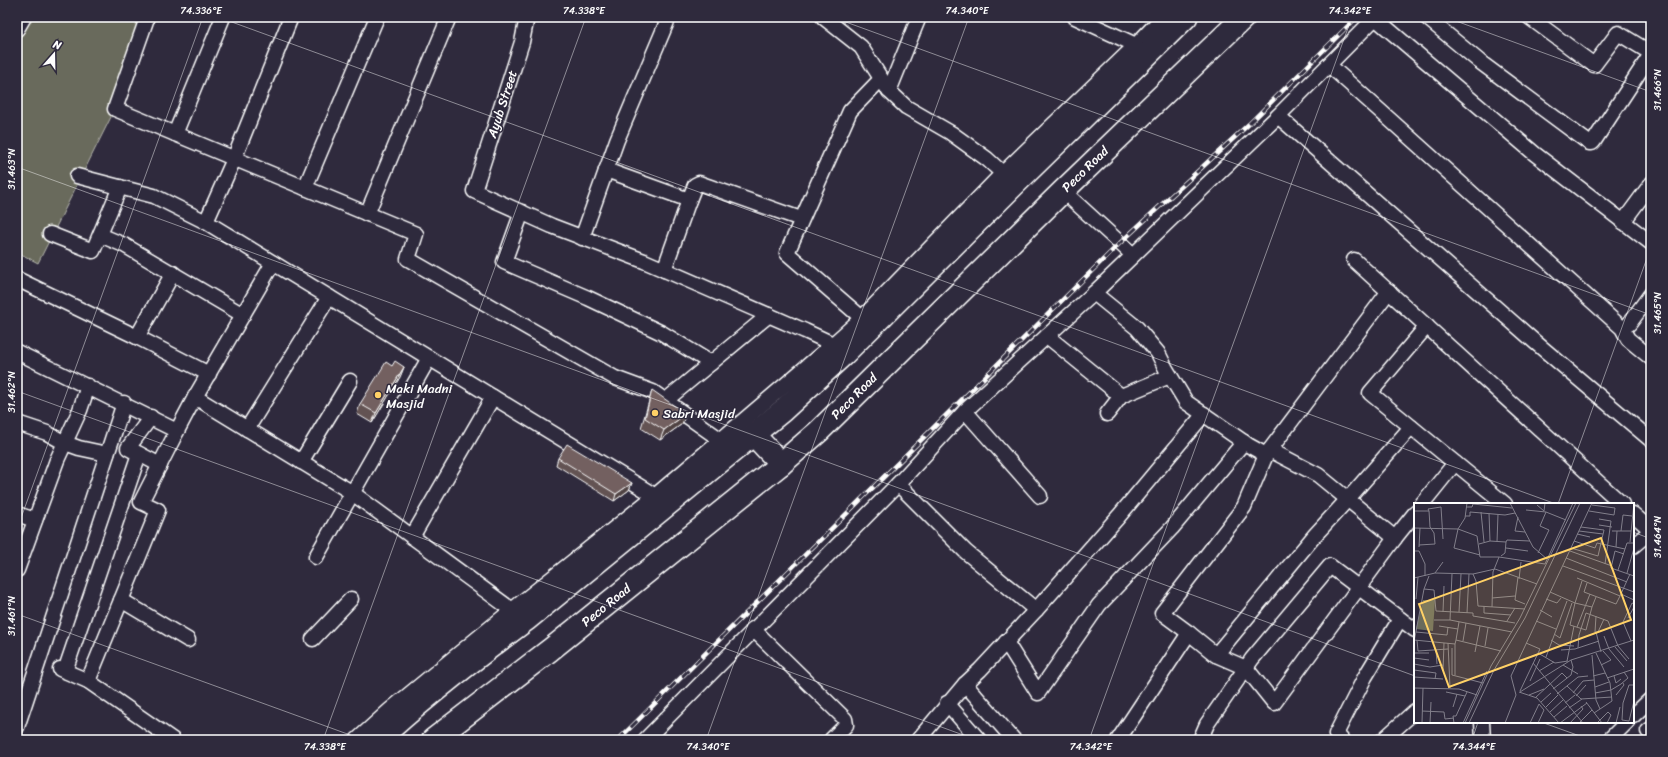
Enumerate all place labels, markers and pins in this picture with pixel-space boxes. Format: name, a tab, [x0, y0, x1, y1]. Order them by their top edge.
place label: Maki Madni Masjid	[386, 377, 453, 415]
marker: Maki Madni Masjid	[373, 390, 383, 400]
place label: Sabri Masjid	[663, 402, 736, 425]
marker: Sabri Masjid	[650, 408, 660, 418]

